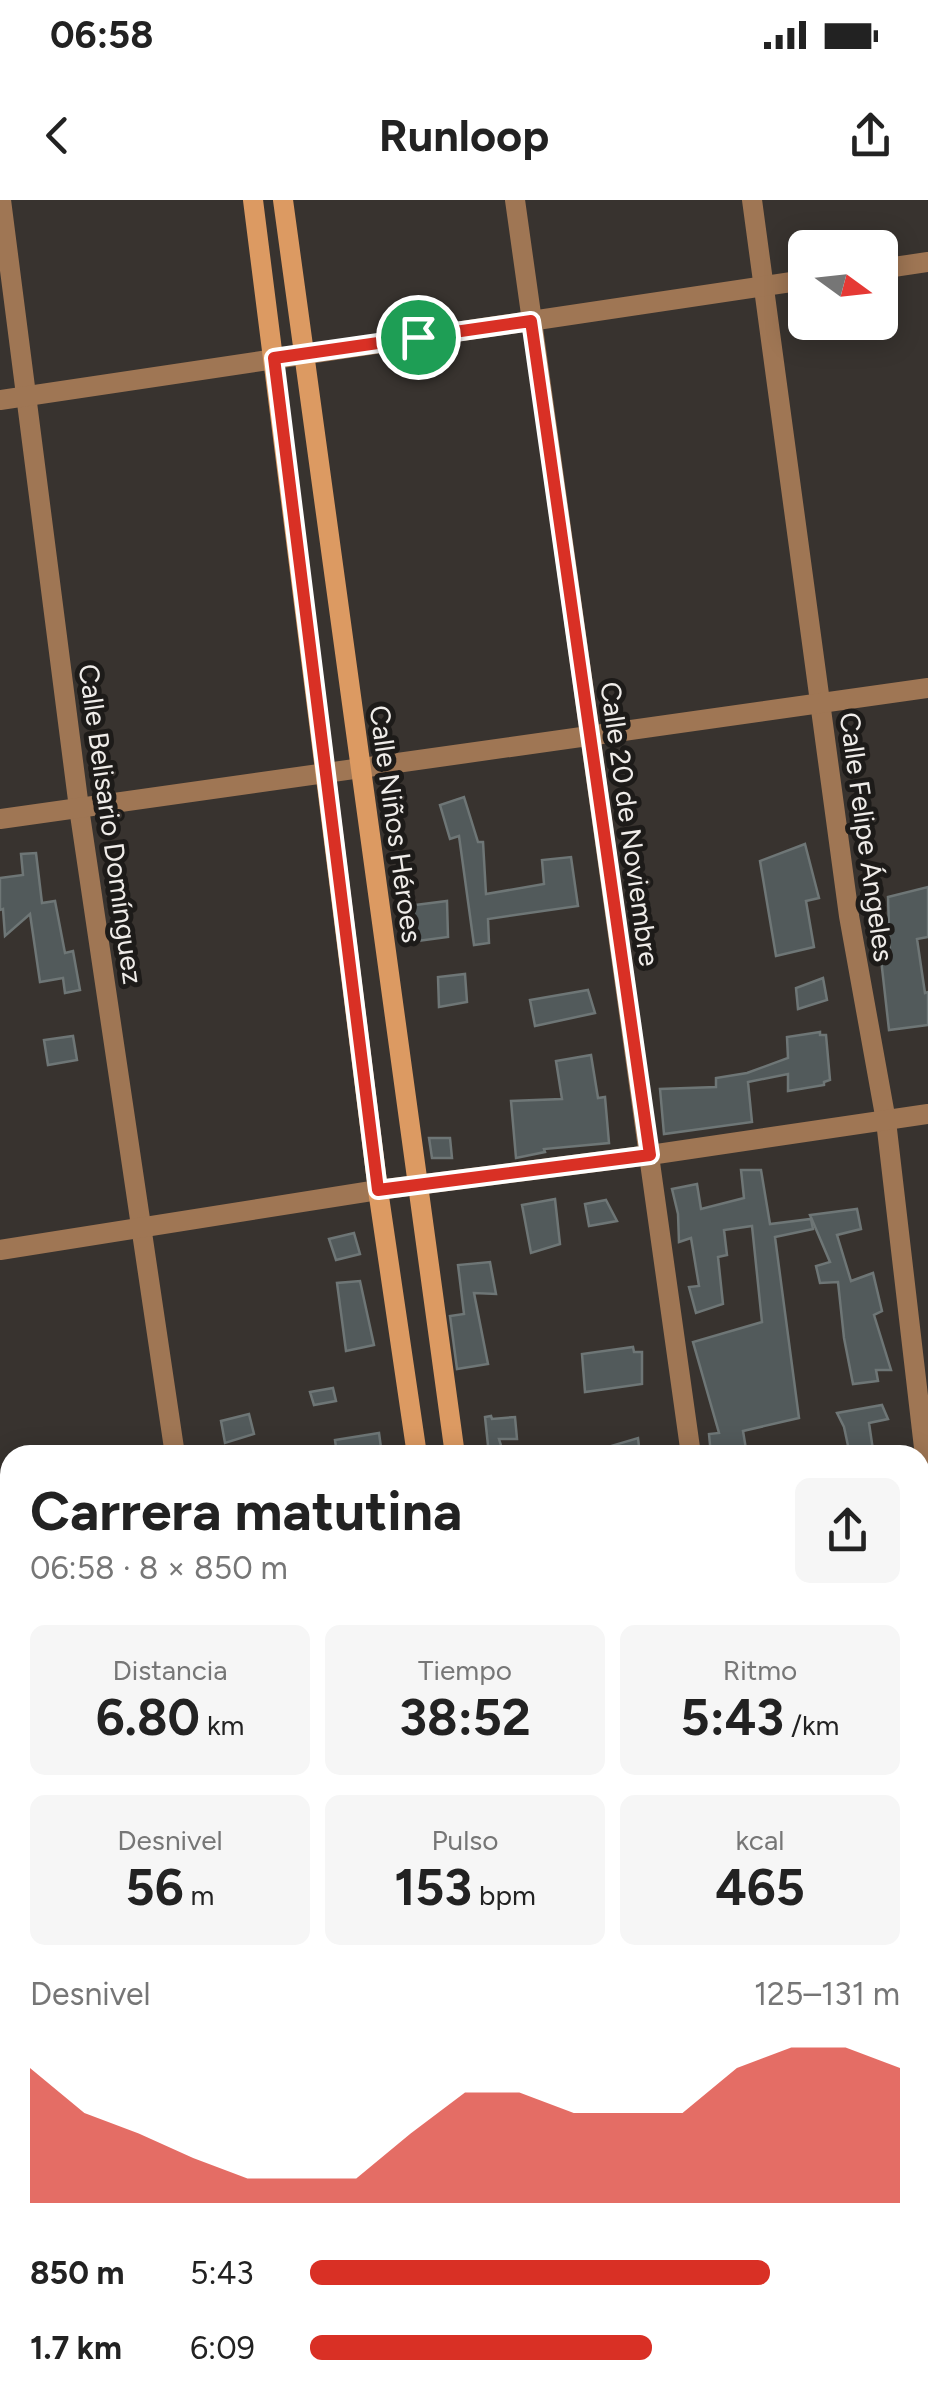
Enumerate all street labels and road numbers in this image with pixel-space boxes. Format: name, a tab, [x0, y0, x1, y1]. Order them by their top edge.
street label: Calle Belisario Domínguez	[72, 662, 150, 986]
street label: Calle 20 de Noviembre	[593, 680, 667, 968]
street label: Calle Niños Héroes	[363, 703, 429, 945]
street label: Calle Felipe Ángeles	[833, 710, 901, 964]

